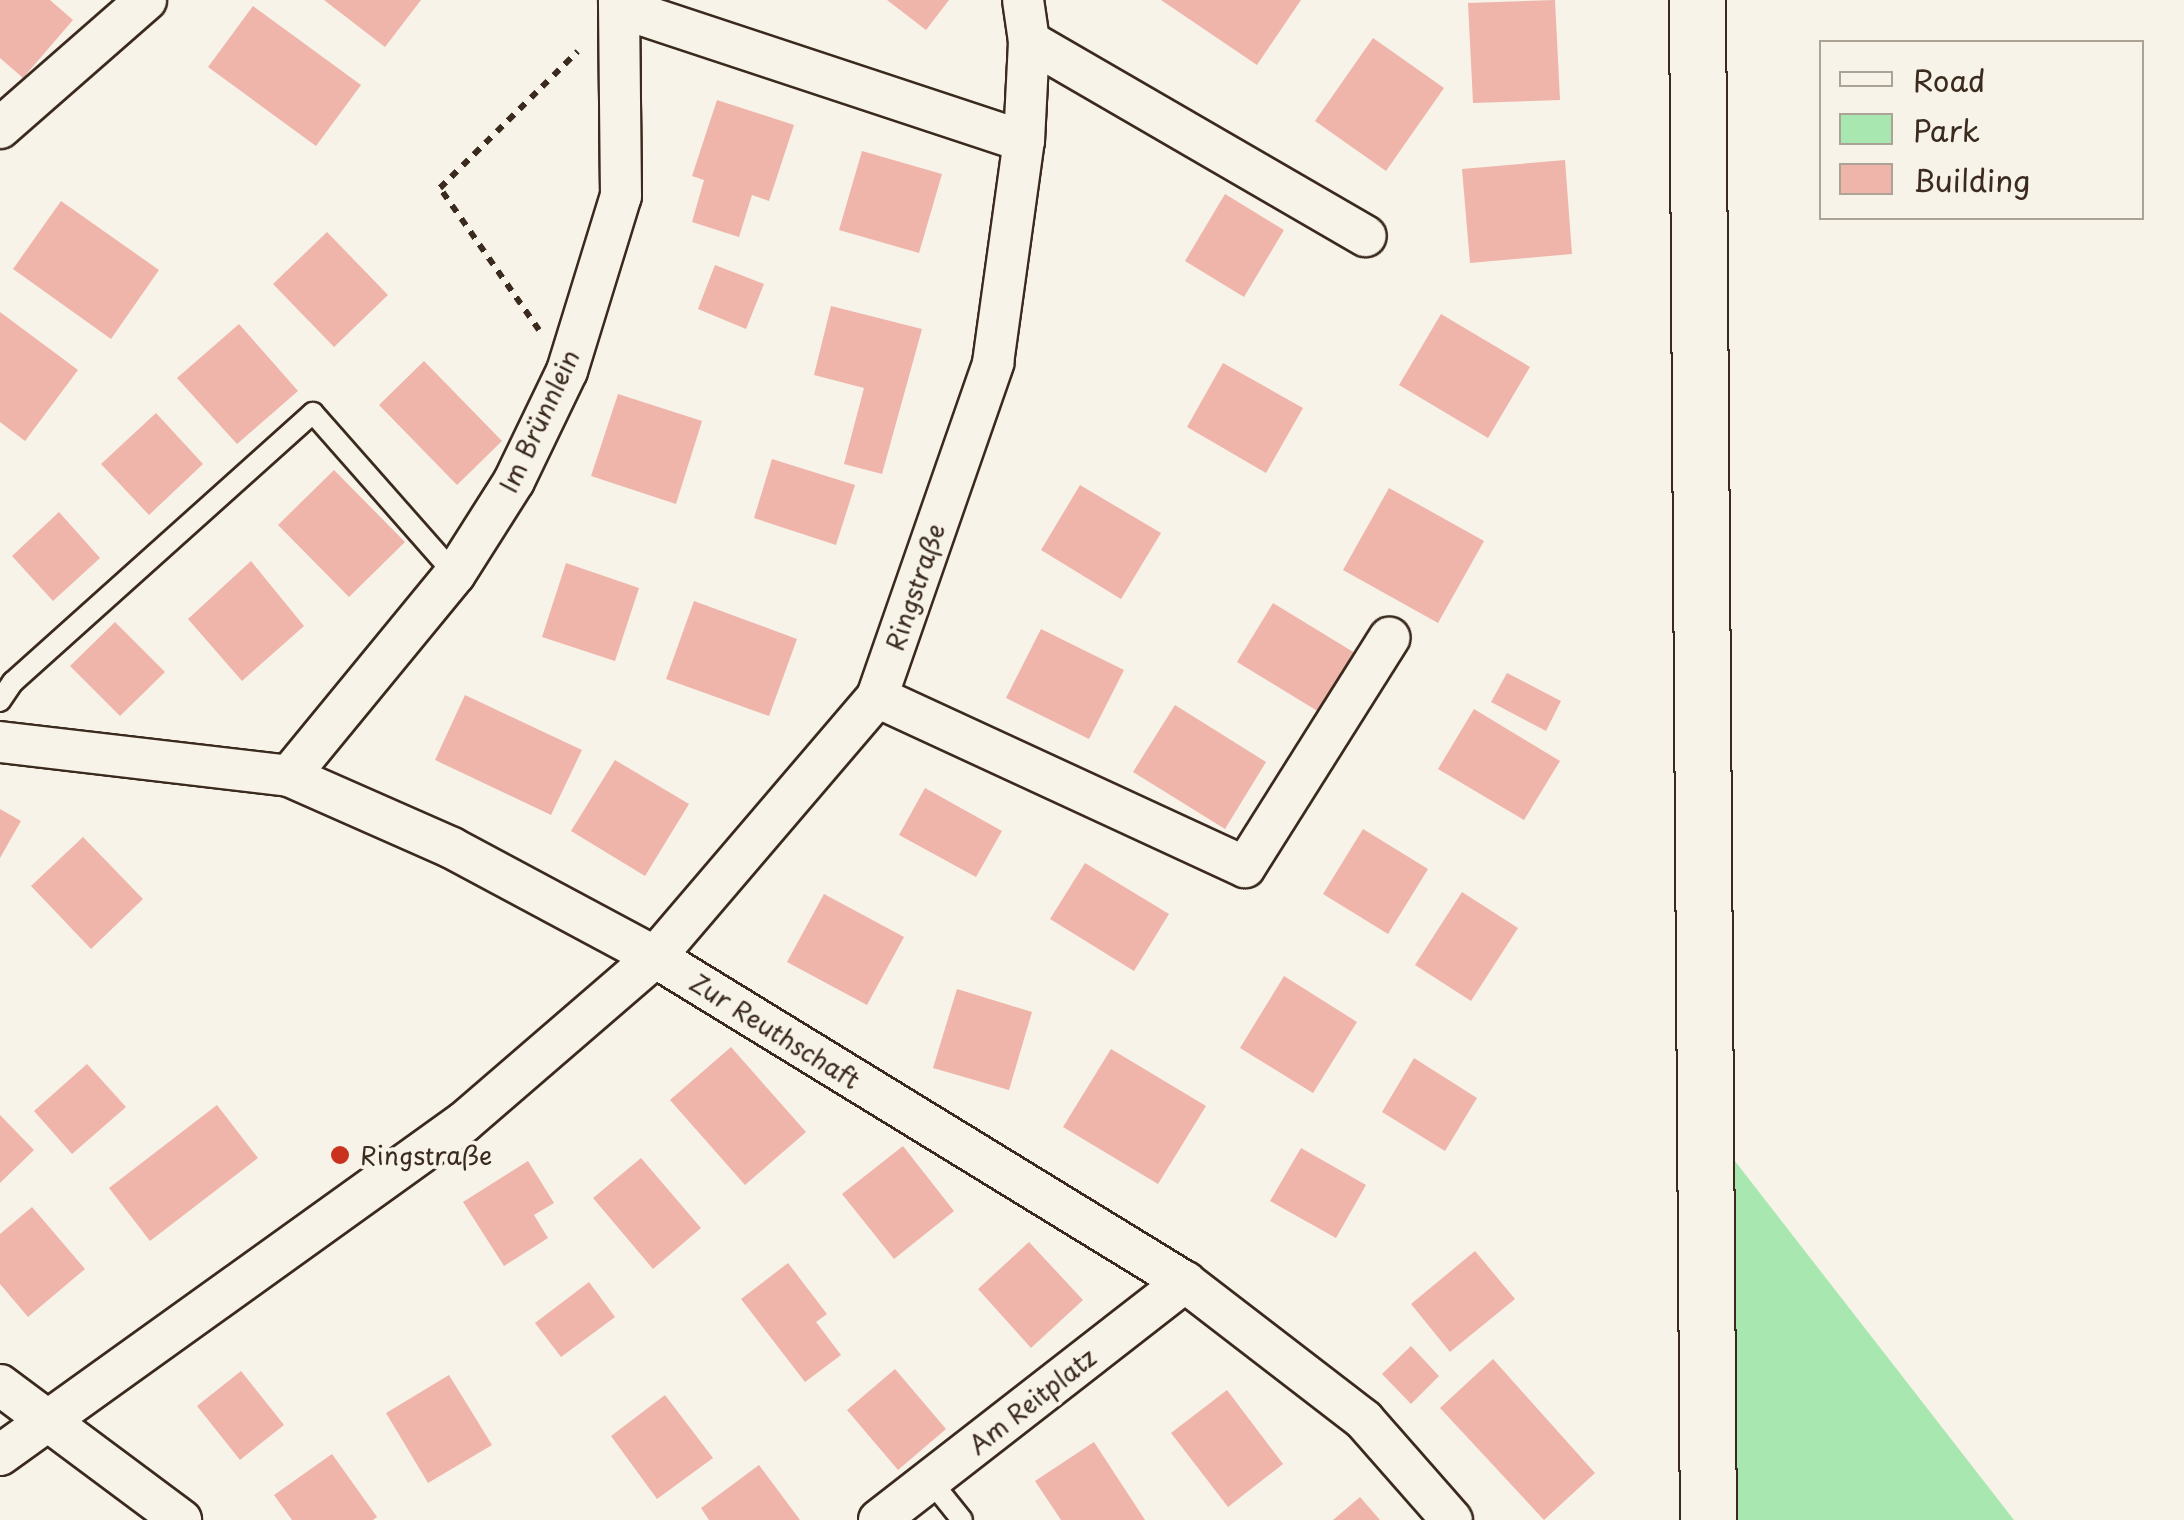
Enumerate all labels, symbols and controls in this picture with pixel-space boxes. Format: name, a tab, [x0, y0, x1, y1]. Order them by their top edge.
legend	[1819, 40, 2144, 220]
text: Road	[1913, 57, 1986, 102]
text: Park	[1913, 107, 1980, 152]
text: Building	[1913, 157, 2030, 202]
street label: Im Brünnlein	[492, 344, 586, 498]
street label: Ringstraße	[879, 520, 951, 654]
street label: Zur Reuthschaft	[685, 967, 865, 1095]
place label: Ringstraße	[360, 1140, 492, 1170]
marker: Ringstraße	[329, 1144, 351, 1166]
street label: Am Reitplatz	[961, 1341, 1103, 1461]

